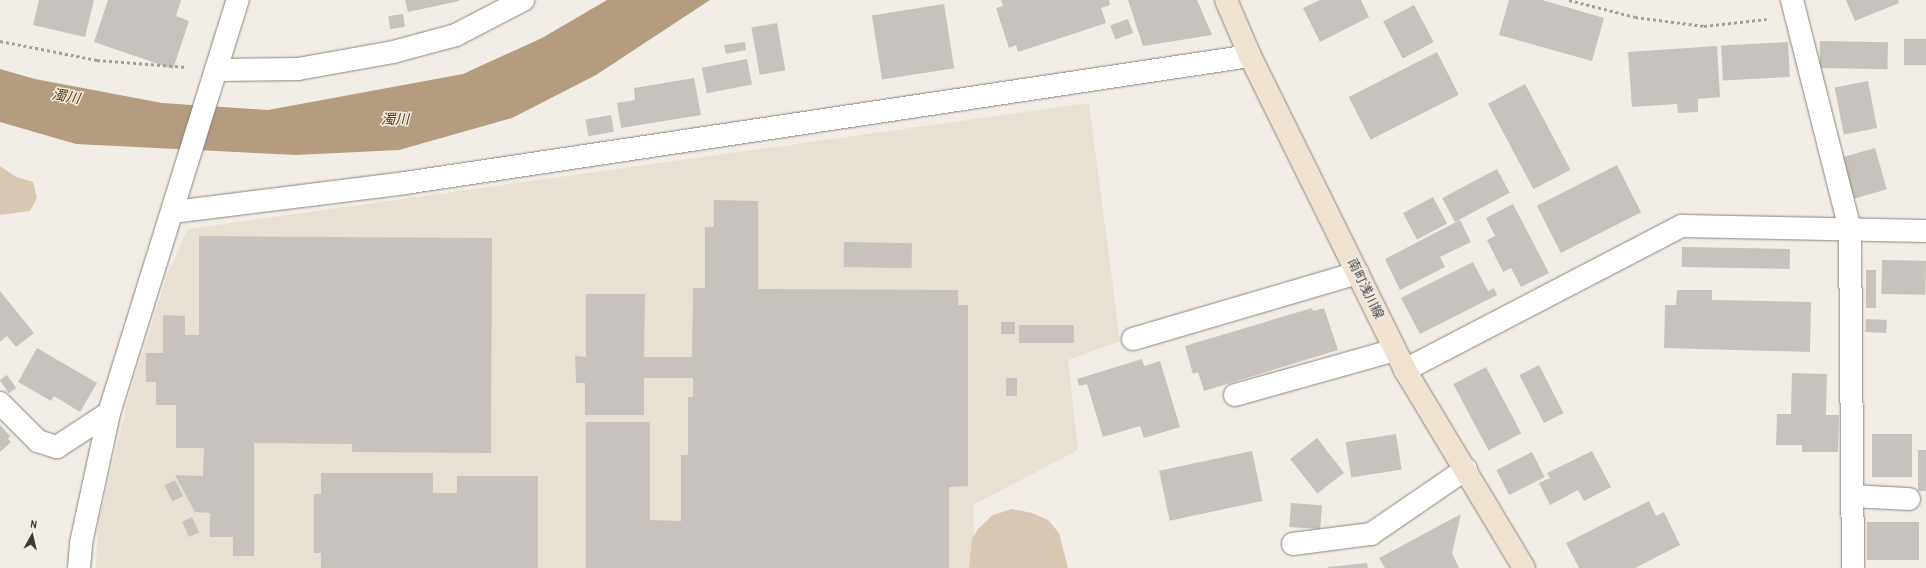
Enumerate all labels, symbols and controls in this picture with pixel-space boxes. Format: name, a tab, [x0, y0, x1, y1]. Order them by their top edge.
water label: 濁川	[51, 85, 81, 107]
water label: 濁川	[381, 111, 409, 127]
street label: 南町浅川線	[1344, 256, 1386, 322]
north arrow	[12, 516, 52, 556]
text: N	[29, 517, 38, 532]

